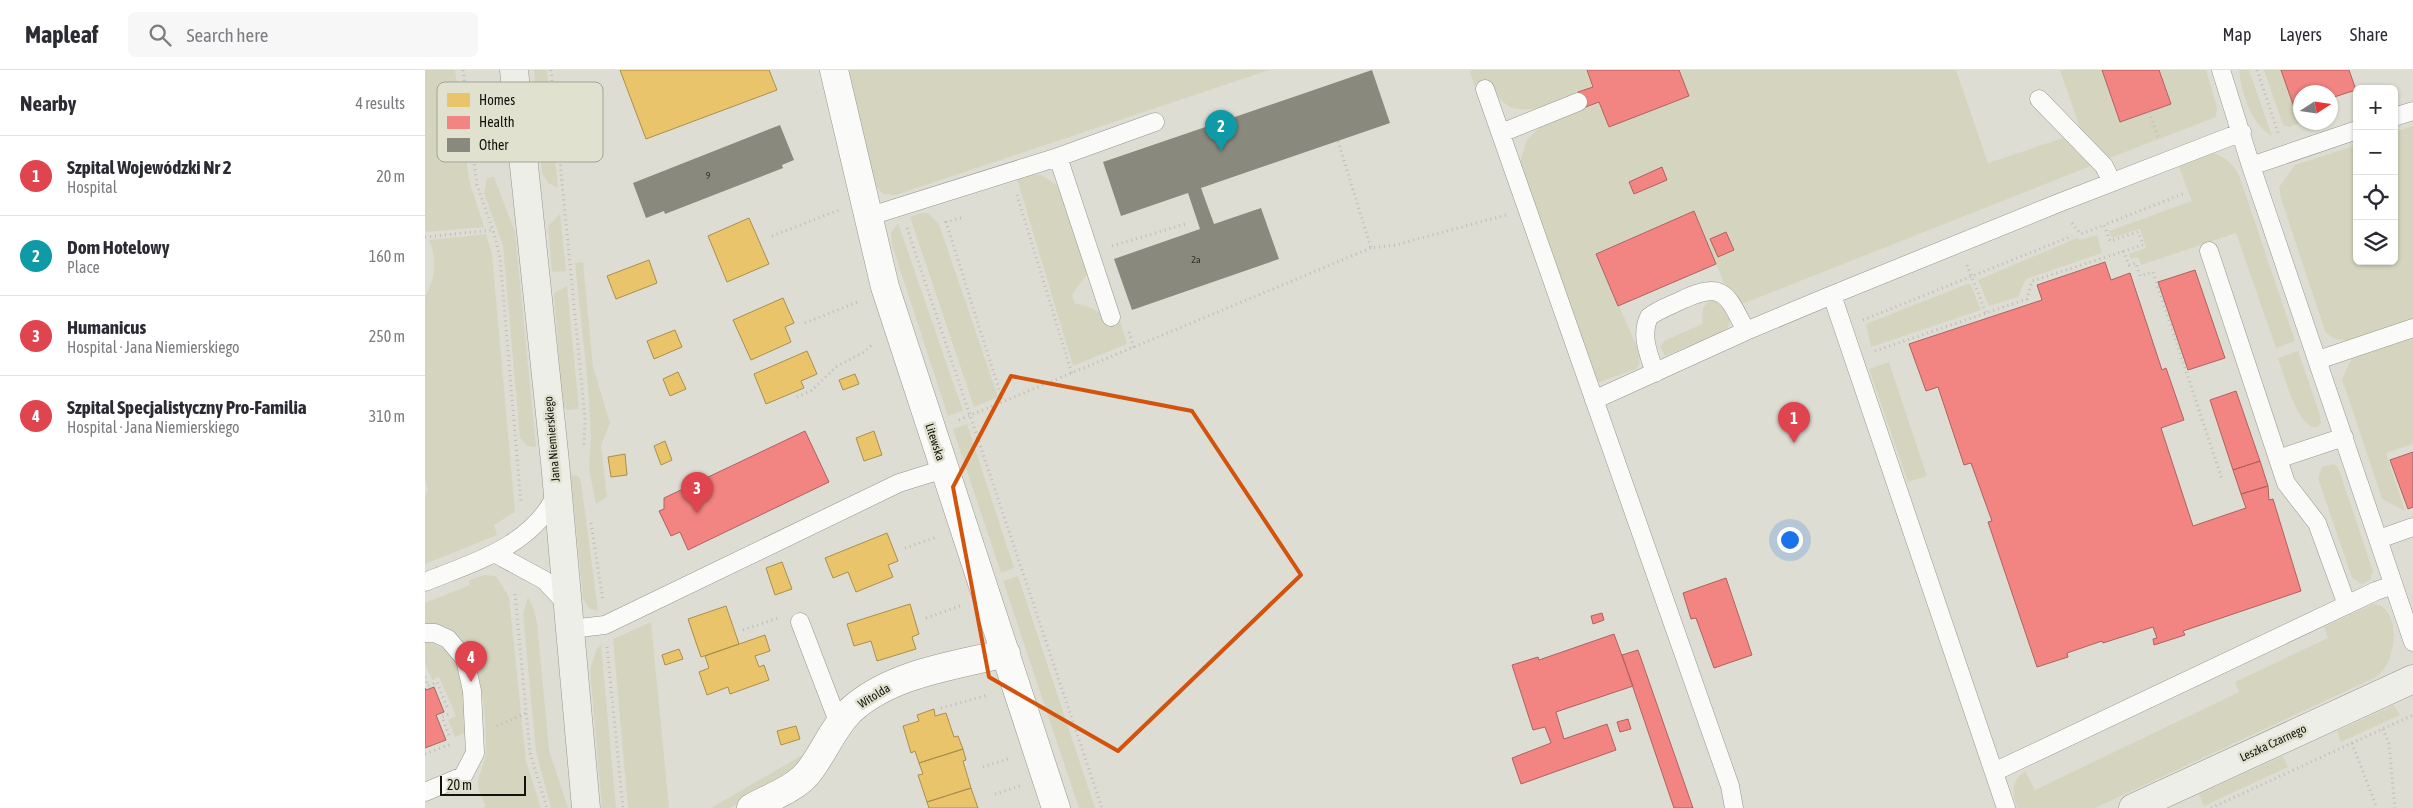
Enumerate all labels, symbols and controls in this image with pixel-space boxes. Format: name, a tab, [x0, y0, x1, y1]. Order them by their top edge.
search box	[128, 12, 478, 57]
text: Mapleaf	[25, 21, 98, 48]
icon: search	[146, 21, 174, 49]
text: Search here	[186, 24, 268, 46]
text: Map	[2222, 24, 2251, 45]
text: Layers	[2279, 24, 2322, 45]
text: Share	[2350, 24, 2388, 45]
legend	[437, 82, 603, 162]
north arrow	[2293, 85, 2338, 130]
map controls	[2353, 85, 2398, 265]
button: +	[2353, 85, 2398, 130]
text: Nearby	[20, 91, 76, 115]
text: Homes	[479, 92, 515, 108]
text: 4 results	[355, 94, 405, 112]
pin: 2	[1205, 110, 1237, 151]
text: Health	[479, 114, 515, 130]
button: −	[2353, 130, 2398, 175]
text: Other	[479, 137, 509, 153]
text: Szpital Wojewódzki Nr 2	[67, 156, 232, 178]
text: 1	[32, 167, 40, 185]
text: 20 m	[376, 167, 405, 185]
house number: 9	[706, 170, 711, 181]
button: locate	[2353, 175, 2398, 220]
text: Hospital	[67, 178, 117, 196]
button: layers	[2353, 220, 2398, 265]
text: Dom Hotelowy	[67, 236, 170, 258]
text: 2	[32, 247, 40, 265]
text: 160 m	[369, 247, 405, 265]
house number: 2a	[1191, 254, 1201, 265]
text: Place	[67, 258, 100, 276]
text: Humanicus	[67, 316, 146, 338]
text: 3	[32, 327, 40, 345]
text: 250 m	[369, 327, 405, 345]
text: Hospital · Jana Niemierskiego	[67, 338, 240, 356]
street label: Jana Niemierskiego	[541, 395, 563, 482]
text: Szpital Specjalistyczny Pro-Familia	[67, 396, 307, 418]
pin: 1	[1778, 402, 1810, 443]
text: 4	[32, 407, 40, 425]
text: 310 m	[369, 407, 405, 425]
text: Hospital · Jana Niemierskiego	[67, 418, 240, 436]
street label: Litewska	[922, 422, 948, 462]
pin: 3	[681, 472, 713, 513]
your location	[1777, 527, 1803, 553]
pin: 4	[455, 641, 487, 682]
street label: Witolda	[855, 681, 893, 711]
street label: Leszka Czarnego	[2237, 721, 2309, 765]
scale bar	[440, 773, 526, 796]
text: 20 m	[447, 777, 472, 793]

